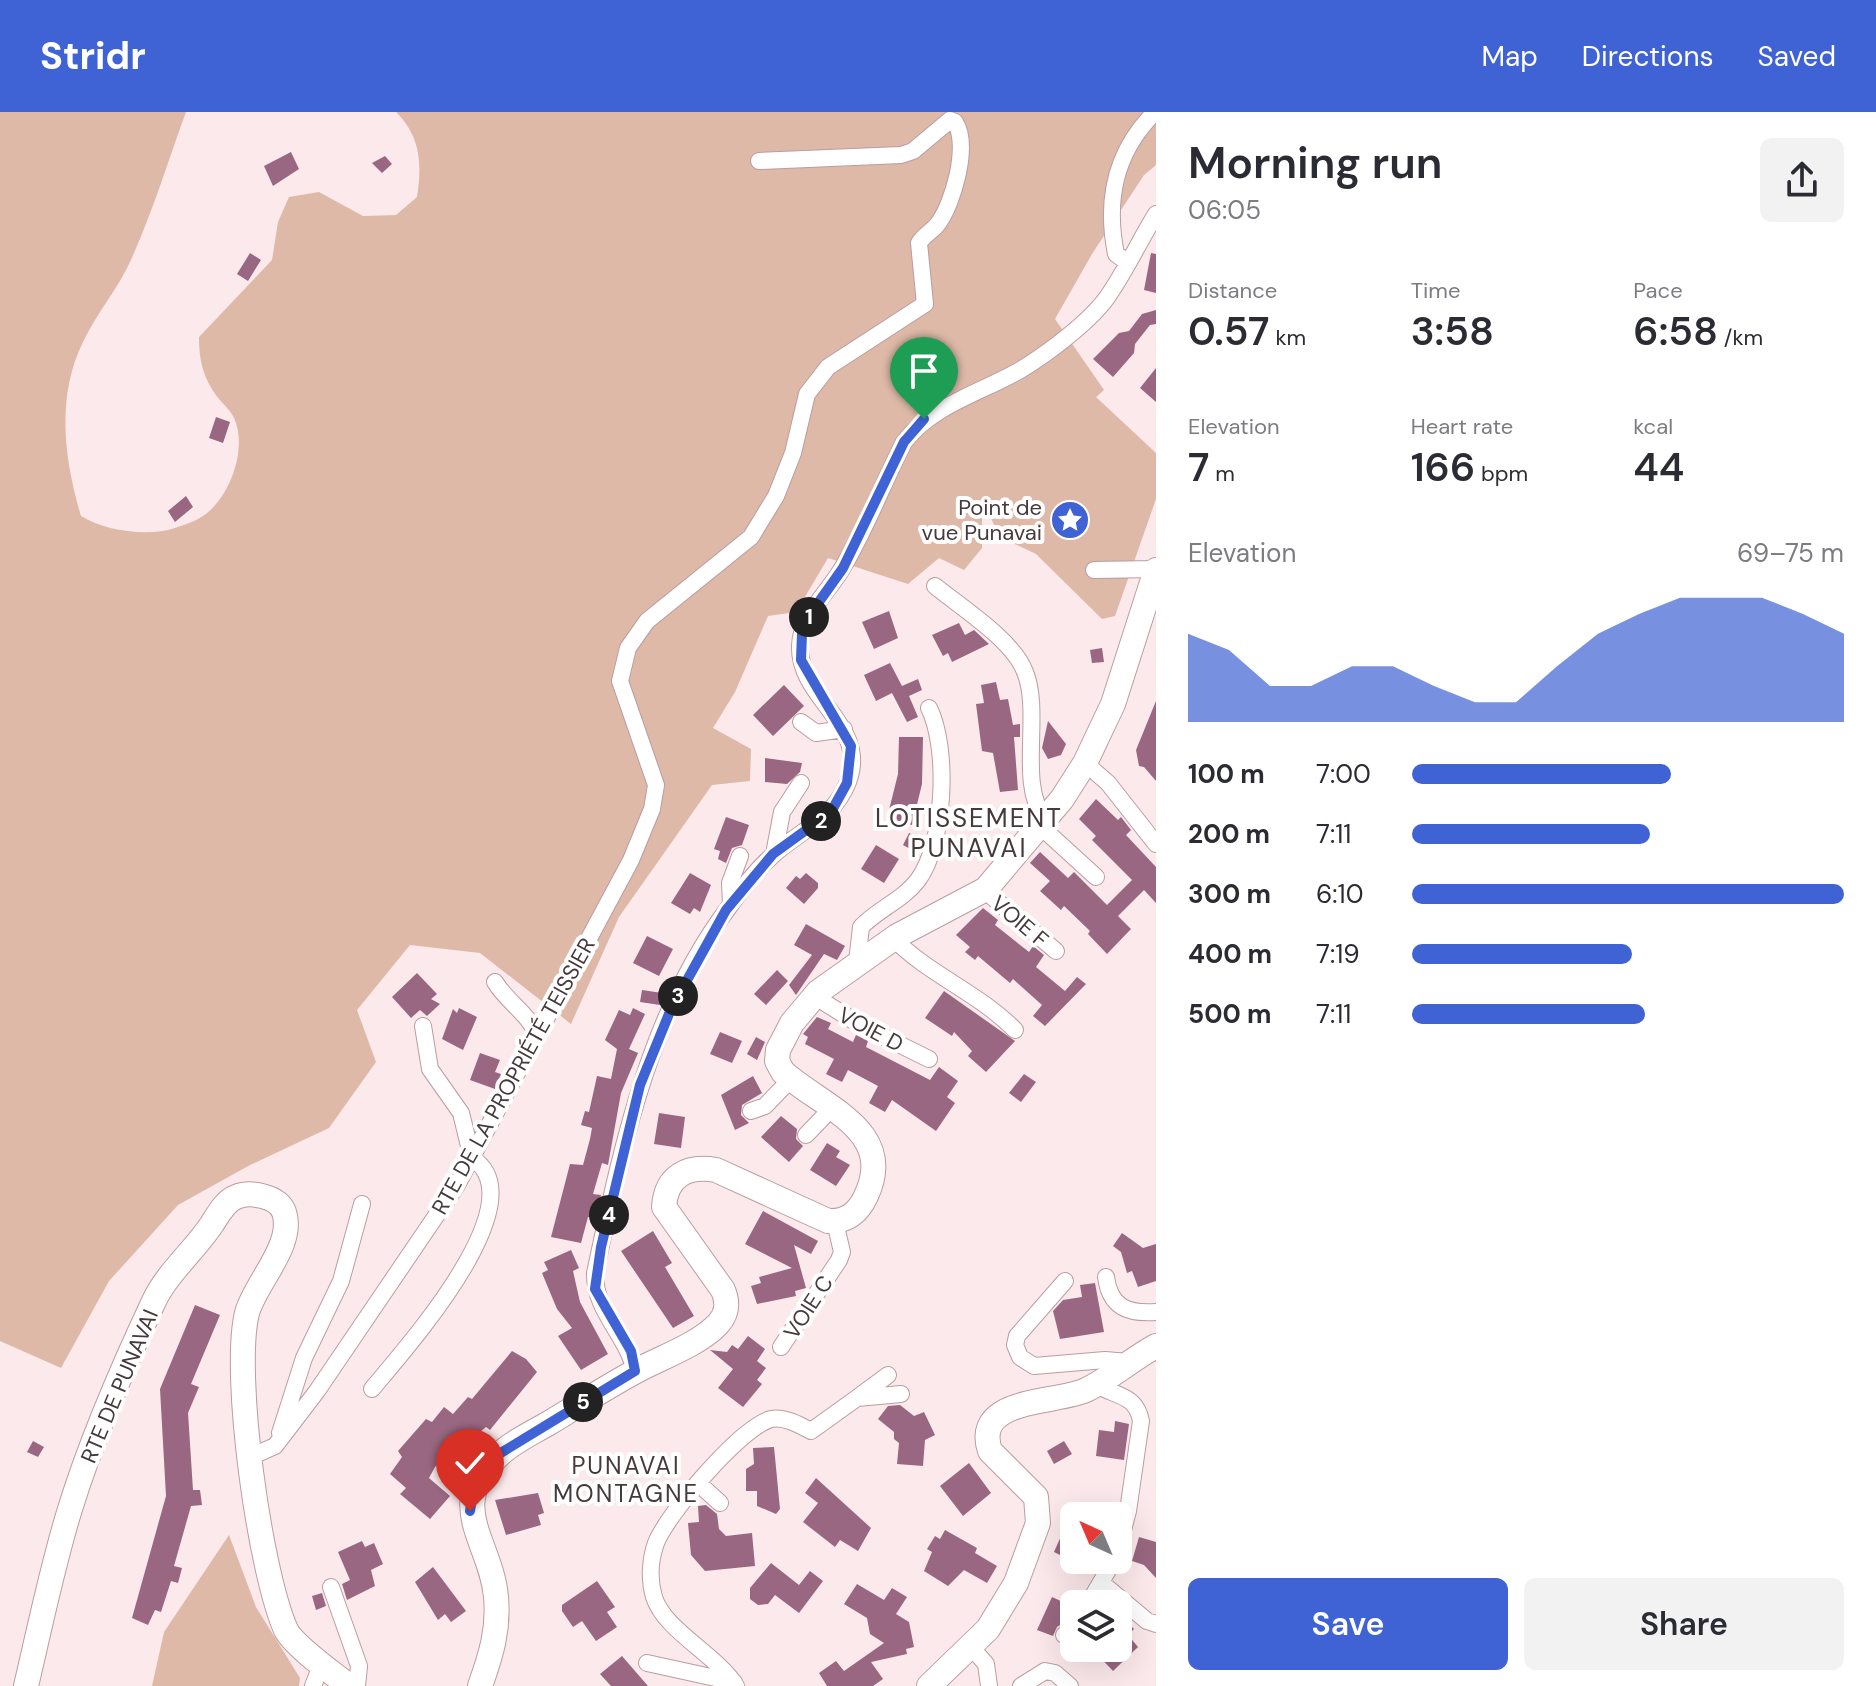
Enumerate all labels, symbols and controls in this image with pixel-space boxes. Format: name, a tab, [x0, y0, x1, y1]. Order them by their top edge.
text: Stridr	[40, 31, 146, 81]
text: Map	[1481, 38, 1538, 75]
text: Directions	[1582, 38, 1714, 75]
text: Saved	[1758, 38, 1836, 75]
text: Morning run	[1188, 134, 1442, 192]
button: share	[1760, 138, 1844, 222]
text: 06:05	[1188, 193, 1261, 227]
text: Distance	[1188, 276, 1277, 305]
text: Time	[1411, 276, 1460, 305]
text: Pace	[1633, 276, 1683, 305]
text: 0.57	[1188, 305, 1270, 357]
text: 3:58	[1411, 305, 1494, 357]
text: 6:58	[1633, 305, 1718, 357]
text: km	[1270, 323, 1306, 352]
text: /km	[1718, 323, 1763, 352]
pin	[890, 337, 958, 419]
icon: arrive	[902, 349, 946, 393]
text: Elevation	[1188, 412, 1280, 441]
text: Heart rate	[1411, 412, 1513, 441]
text: kcal	[1633, 412, 1673, 441]
text: 7	[1188, 441, 1209, 493]
text: 166	[1411, 441, 1475, 493]
text: 44	[1633, 441, 1684, 493]
text: m	[1209, 459, 1235, 488]
text: bpm	[1475, 459, 1528, 488]
place label: Point de vue Punavai	[922, 493, 1042, 547]
place icon: Point de vue Punavai	[1049, 499, 1091, 541]
text: Elevation	[1188, 536, 1296, 570]
text: 69–75 m	[1737, 536, 1844, 570]
pin: 1	[789, 597, 829, 637]
text: 1	[805, 602, 813, 631]
text: 100 m	[1188, 757, 1265, 791]
text: 7:00	[1316, 757, 1371, 791]
pin: 2	[801, 801, 841, 841]
district label: LOTISSEMENT PUNAVAI	[875, 801, 1063, 865]
text: 2	[815, 806, 827, 835]
text: 200 m	[1188, 817, 1270, 851]
text: 7:11	[1316, 817, 1351, 851]
text: 300 m	[1188, 877, 1271, 911]
text: 6:10	[1316, 877, 1363, 911]
street label: VOIE F	[985, 889, 1055, 954]
street label: RTE DE LA PROPRIÉTÉ TEISSIER	[425, 933, 602, 1220]
text: 400 m	[1188, 937, 1272, 971]
text: 7:19	[1316, 937, 1360, 971]
pin: 3	[658, 976, 698, 1016]
text: 3	[671, 981, 685, 1010]
text: 500 m	[1188, 997, 1271, 1031]
text: 7:11	[1316, 997, 1351, 1031]
street label: VOIE D	[833, 1000, 908, 1059]
pin: 4	[589, 1195, 629, 1235]
text: 4	[602, 1200, 616, 1229]
street label: VOIE C	[777, 1270, 840, 1345]
street label: RTE DE PUNAVAI	[74, 1305, 165, 1467]
pin: 5	[563, 1382, 603, 1422]
text: 5	[576, 1387, 590, 1416]
pin	[436, 1429, 504, 1511]
icon: check	[448, 1441, 492, 1485]
district label: PUNAVAI MONTAGNE	[553, 1450, 699, 1509]
north arrow	[1060, 1502, 1132, 1574]
map controls	[1060, 1502, 1132, 1662]
button: Save	[1188, 1578, 1508, 1670]
button: Share	[1524, 1578, 1844, 1670]
button: layers	[1060, 1590, 1132, 1662]

